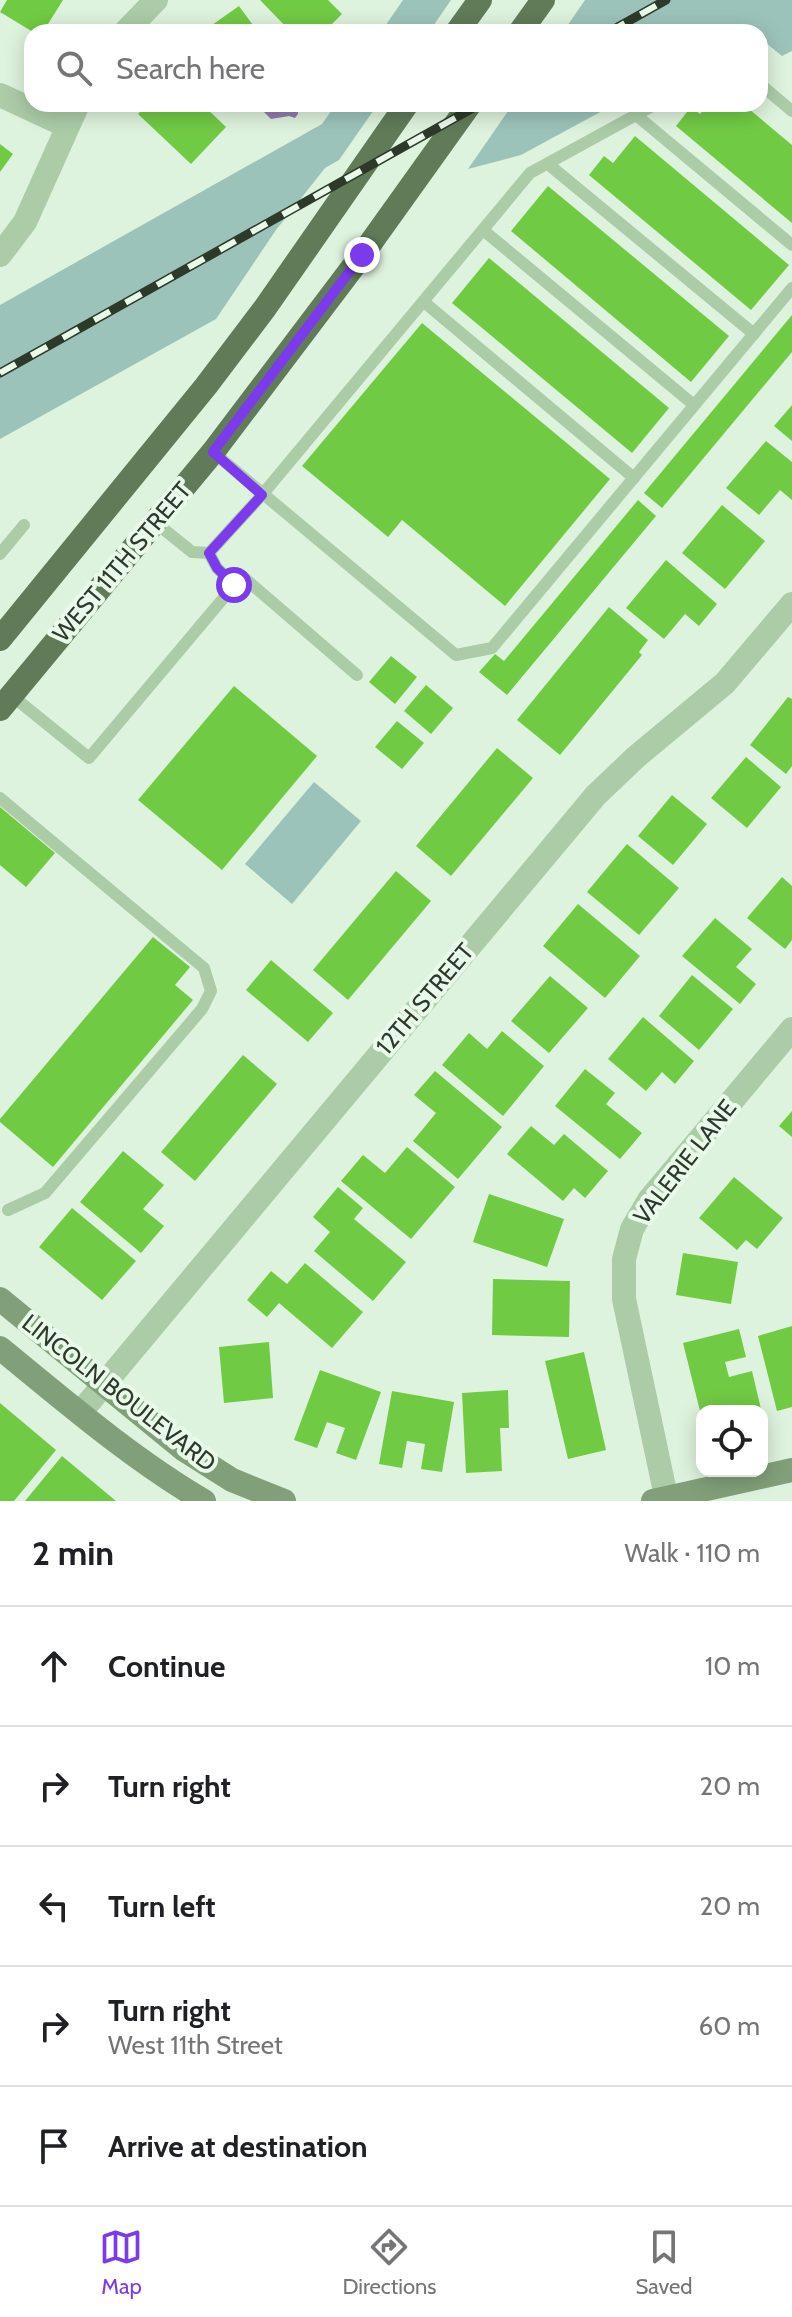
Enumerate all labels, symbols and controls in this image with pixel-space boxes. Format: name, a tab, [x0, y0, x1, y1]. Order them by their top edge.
search box	[24, 24, 768, 112]
icon: search	[52, 46, 96, 90]
text: Search here	[116, 50, 265, 87]
route end	[344, 237, 380, 273]
street label: WEST 11TH STREET	[46, 476, 197, 647]
route start	[216, 567, 252, 603]
street label: 12TH STREET	[370, 937, 480, 1060]
street label: VALERIE LANE	[627, 1094, 742, 1230]
street label: LINCOLN BOULEVARD	[17, 1308, 222, 1477]
map controls	[696, 1405, 768, 1477]
button: locate	[696, 1405, 768, 1477]
text: 2 min	[32, 1532, 114, 1574]
text: Walk · 110 m	[625, 1537, 760, 1569]
icon: ahead	[32, 1644, 76, 1688]
text: Continue	[108, 1648, 225, 1685]
text: 10 m	[705, 1650, 760, 1682]
icon: right	[32, 1764, 76, 1808]
text: Turn right	[108, 1768, 231, 1805]
text: 20 m	[700, 1770, 760, 1802]
icon: left	[32, 1884, 76, 1928]
text: Turn left	[108, 1888, 216, 1925]
text: 20 m	[700, 1890, 760, 1922]
text: Turn right	[108, 1992, 231, 2029]
icon: right	[32, 2004, 76, 2048]
text: 60 m	[698, 2010, 760, 2042]
text: West 11th Street	[108, 2029, 283, 2061]
icon: arrive	[32, 2124, 76, 2168]
text: Arrive at destination	[108, 2128, 368, 2165]
tab: Map	[99, 2225, 143, 2300]
tab: Directions	[342, 2225, 436, 2300]
tab: Saved	[635, 2225, 693, 2300]

